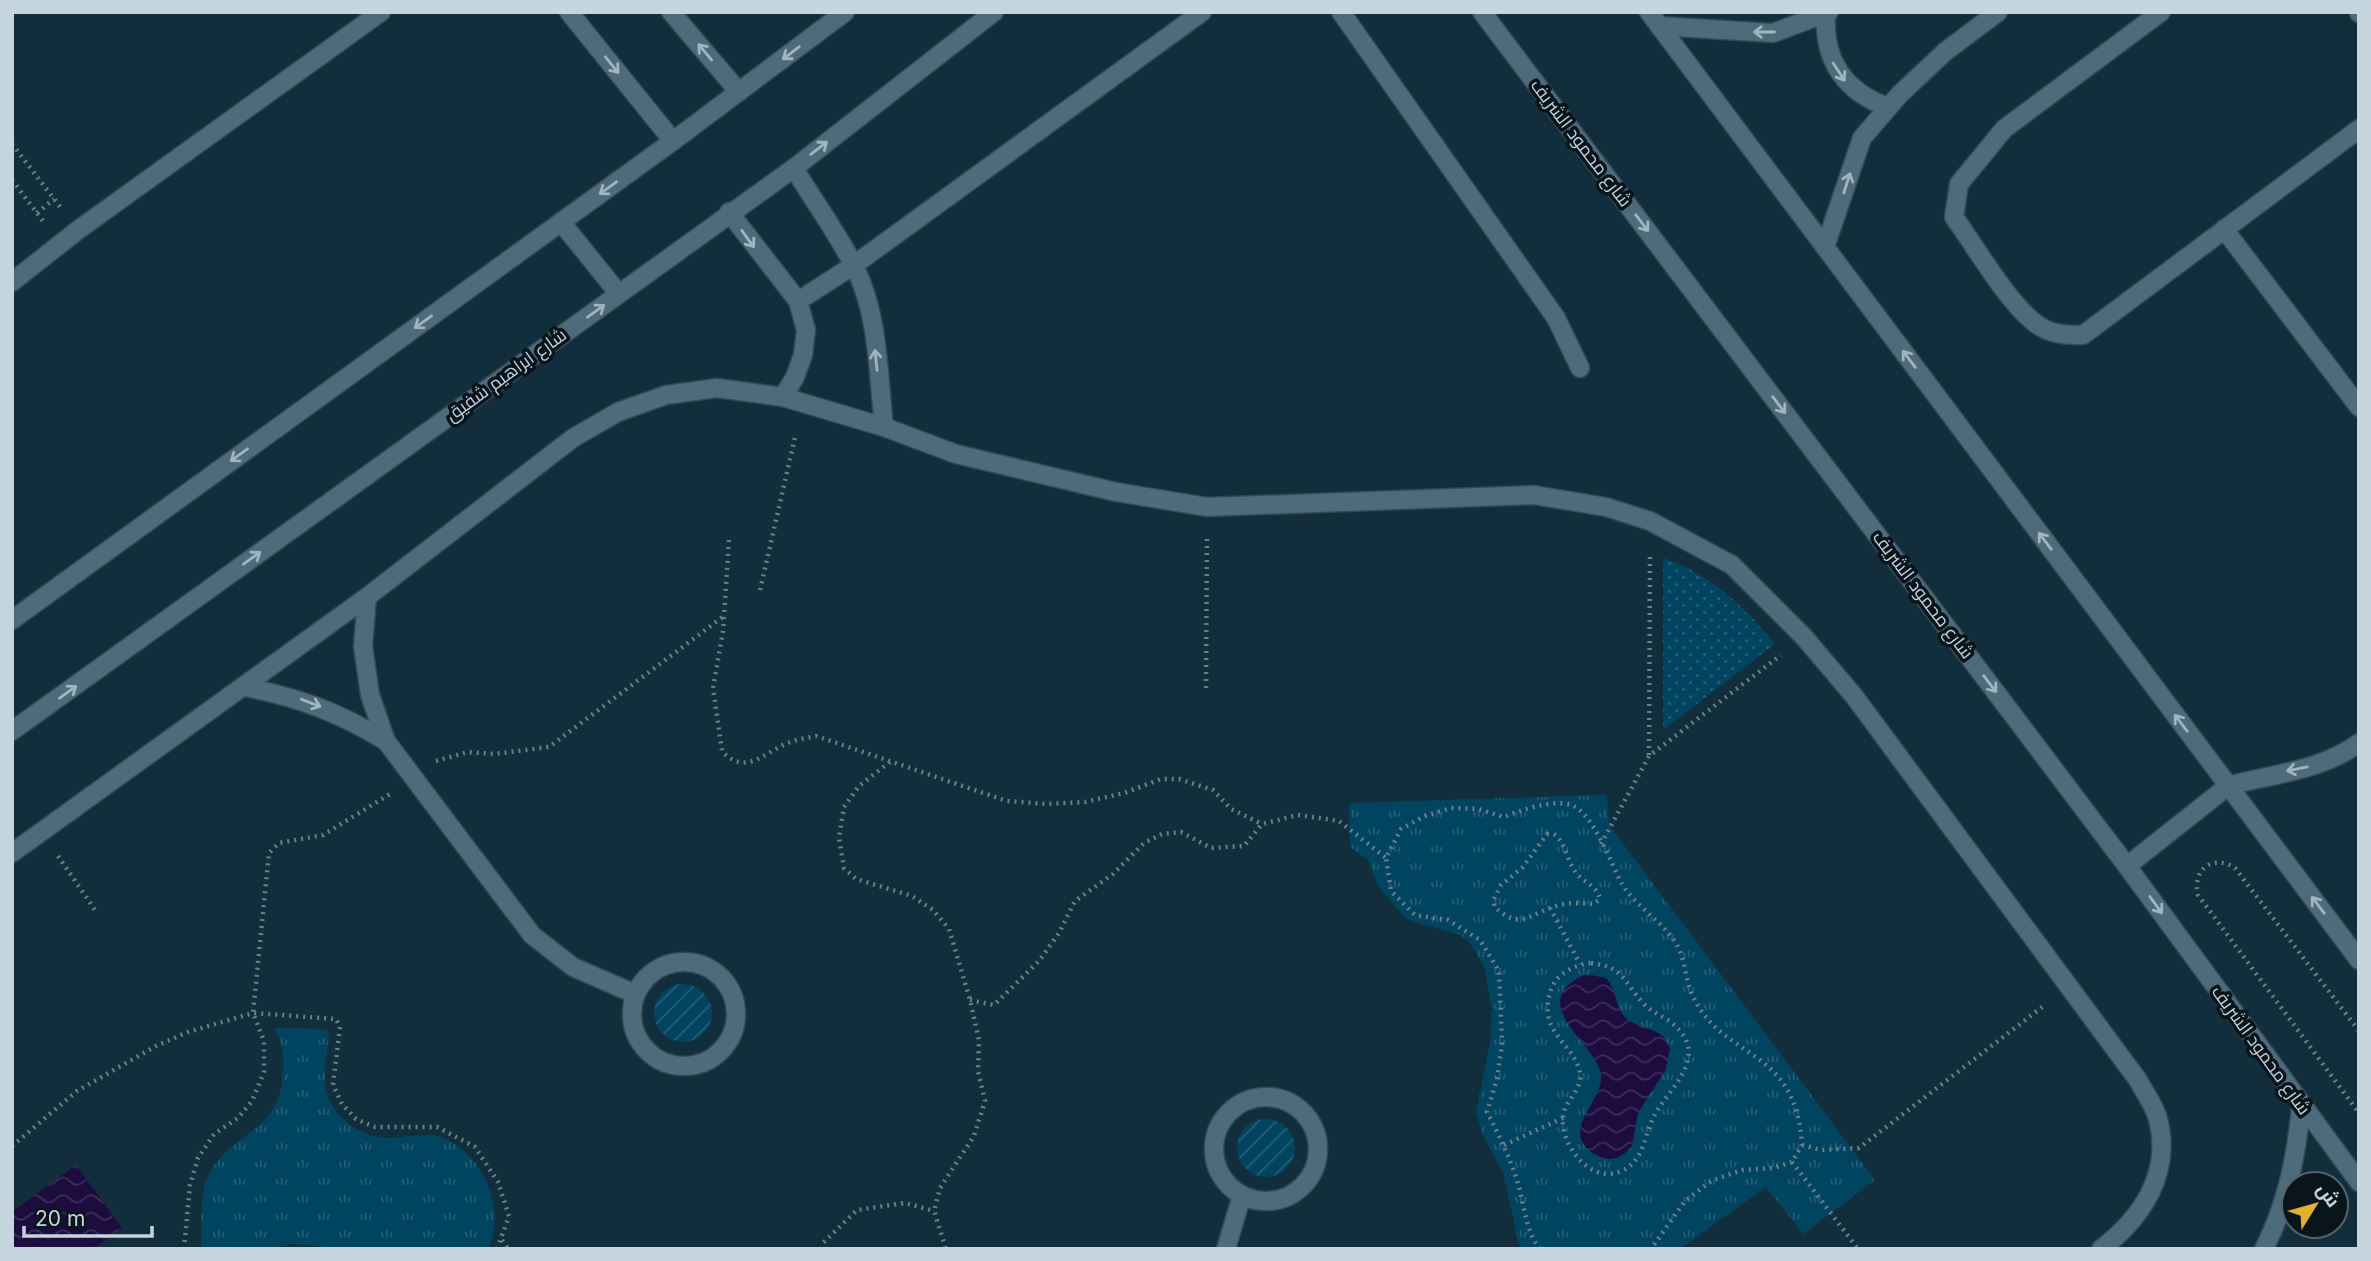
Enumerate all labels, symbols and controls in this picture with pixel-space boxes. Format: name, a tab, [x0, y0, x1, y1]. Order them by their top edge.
one-way arrow	[1753, 25, 1776, 39]
one-way arrow	[697, 44, 713, 62]
one-way arrow	[782, 46, 800, 61]
one-way arrow	[604, 56, 619, 74]
one-way arrow	[1833, 62, 1847, 82]
street label: شارع محمود الشريف	[1525, 75, 1636, 212]
one-way arrow	[810, 141, 828, 156]
one-way arrow	[1842, 172, 1854, 194]
one-way arrow	[599, 181, 618, 196]
one-way arrow	[1634, 213, 1649, 232]
one-way arrow	[740, 229, 755, 248]
one-way arrow	[586, 303, 604, 318]
one-way arrow	[414, 315, 433, 329]
street label: شارع ابراهيم شفيق	[441, 324, 571, 427]
one-way arrow	[869, 349, 882, 371]
one-way arrow	[1901, 350, 1916, 369]
one-way arrow	[1771, 395, 1786, 413]
one-way arrow	[230, 448, 249, 463]
street label: شارع محمود الشريف	[1867, 527, 1978, 664]
one-way arrow	[2038, 532, 2052, 551]
one-way arrow	[242, 551, 261, 566]
one-way arrow	[1982, 674, 1997, 693]
one-way arrow	[58, 684, 77, 699]
one-way arrow	[299, 697, 321, 710]
one-way arrow	[2174, 714, 2189, 733]
one-way arrow	[2286, 763, 2309, 777]
one-way arrow	[2148, 895, 2163, 914]
one-way arrow	[2310, 897, 2325, 915]
street label: شارع محمود الشريف	[2206, 981, 2315, 1119]
north arrow	[2280, 1170, 2350, 1240]
text: ش	[2312, 1178, 2345, 1212]
scale bar	[24, 1194, 152, 1238]
text: 20 m	[35, 1206, 85, 1231]

